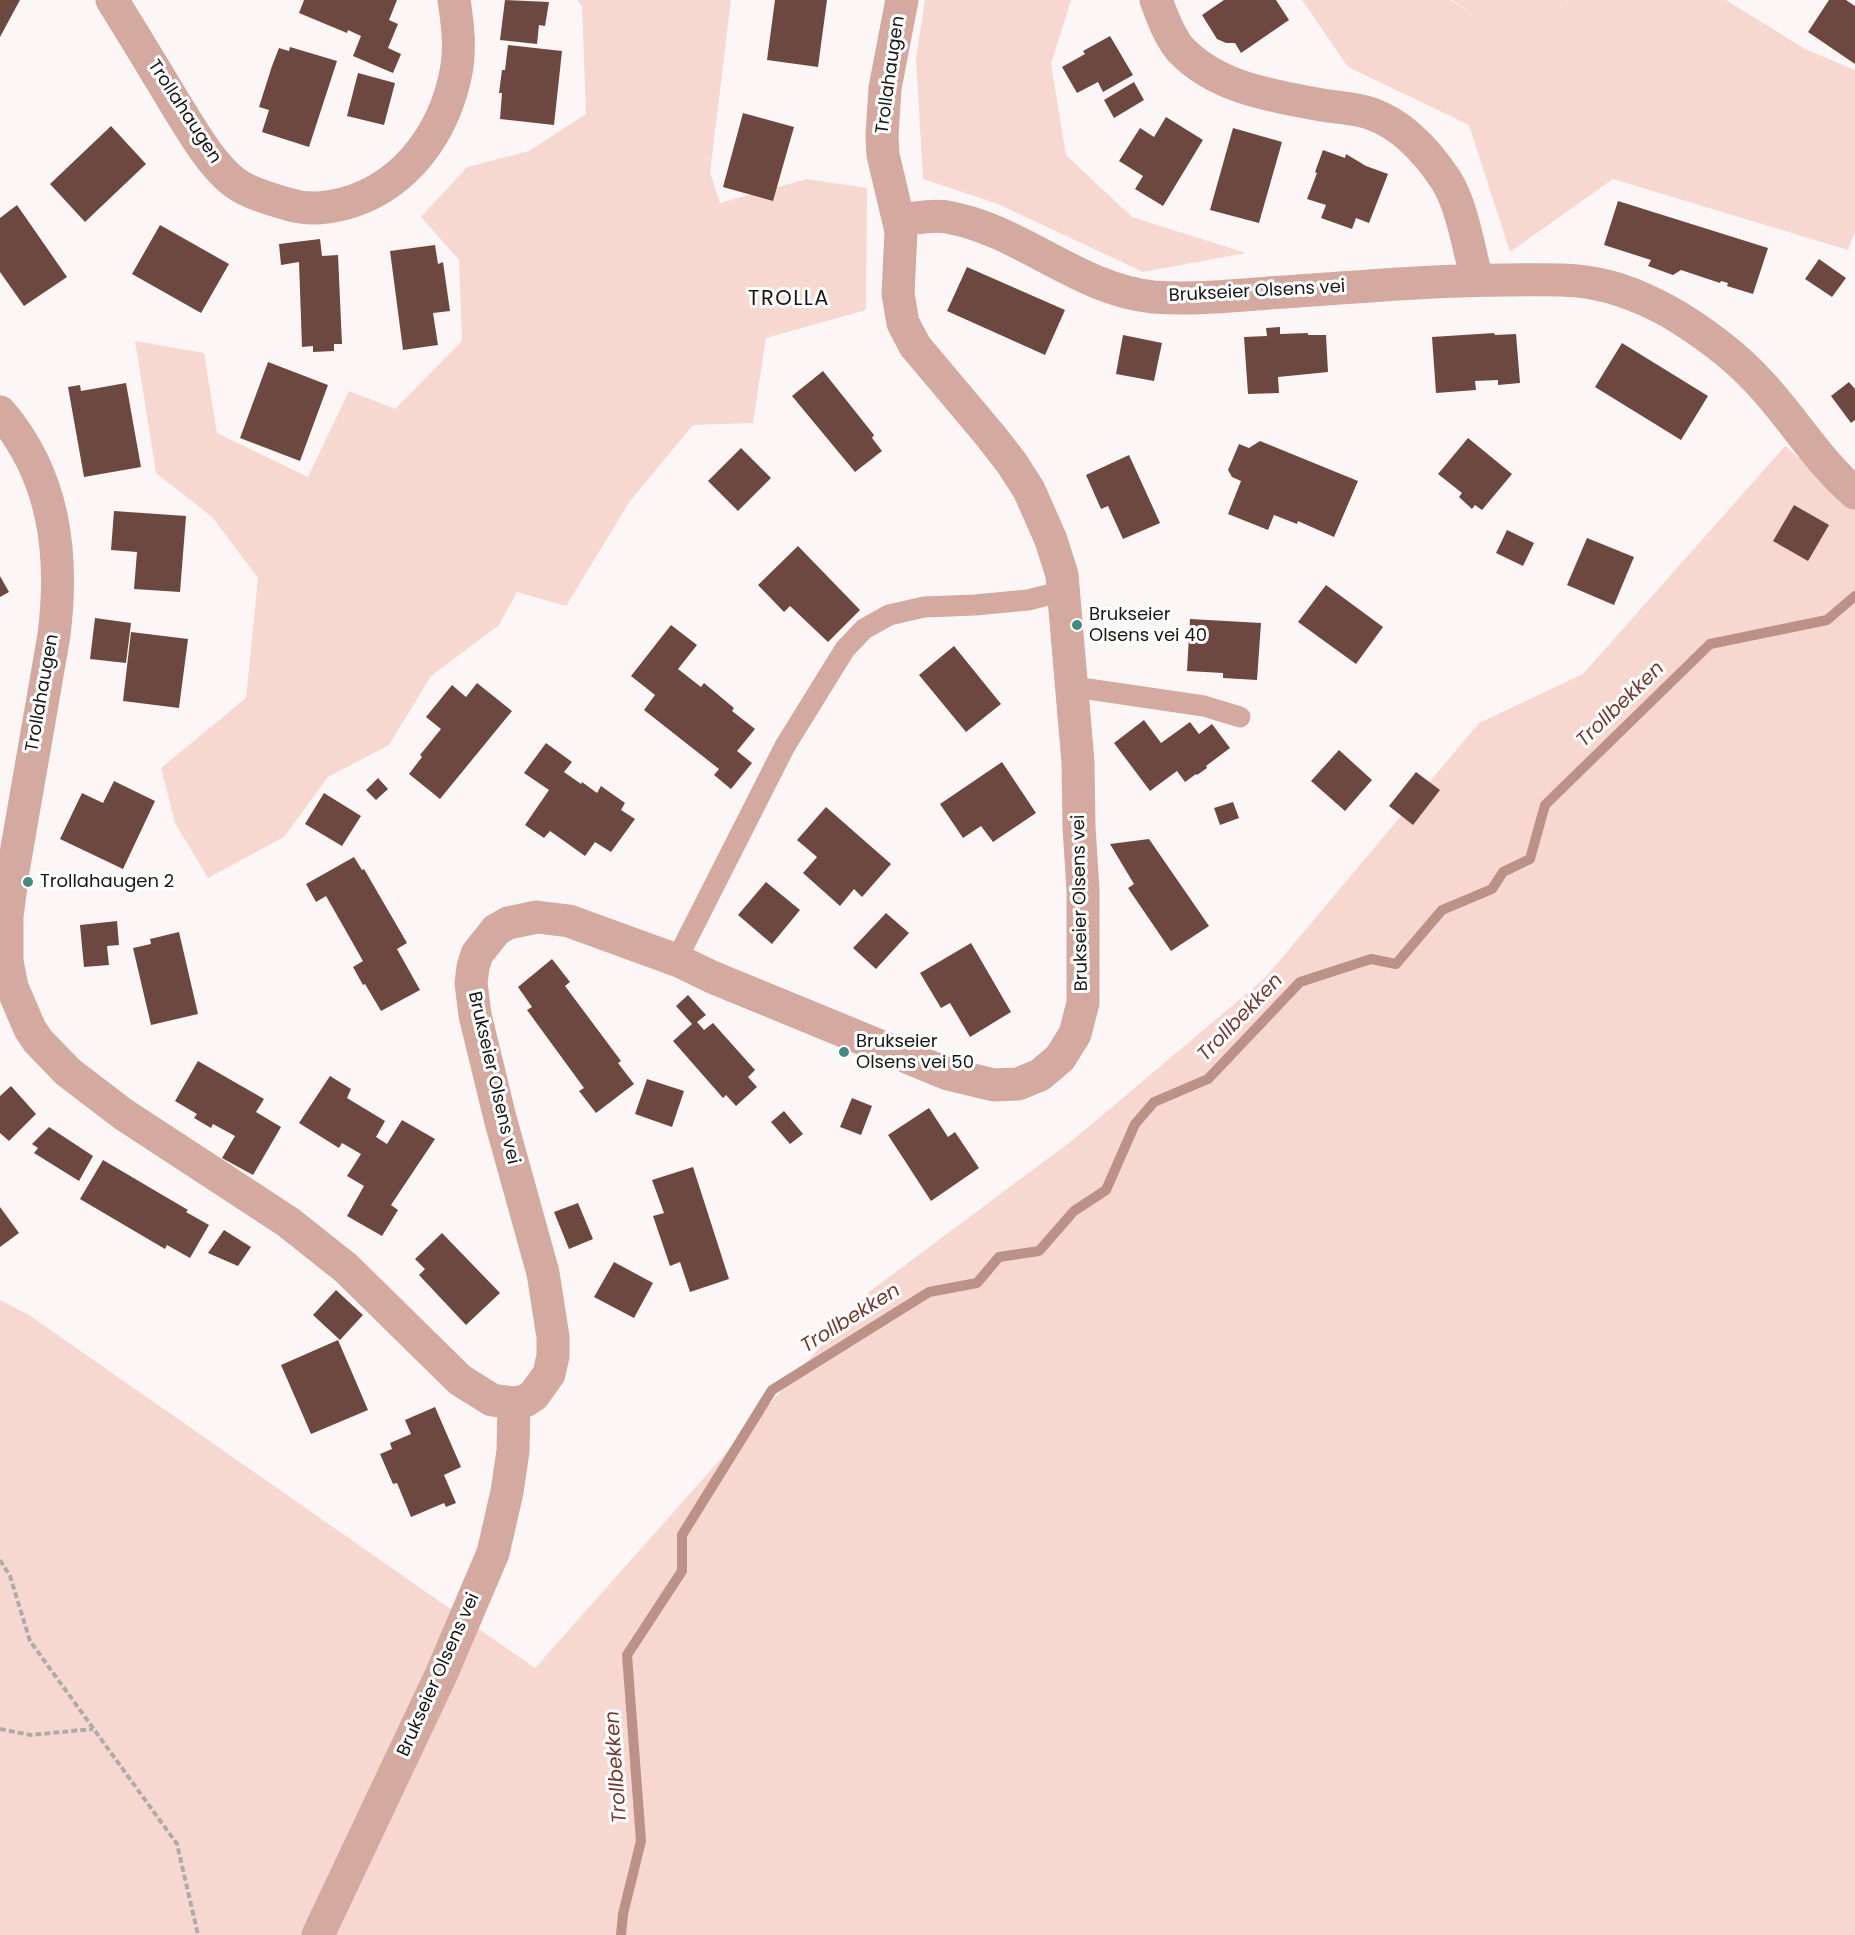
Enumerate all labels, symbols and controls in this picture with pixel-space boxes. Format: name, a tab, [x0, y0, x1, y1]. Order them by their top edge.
street label: Trollahaugen	[872, 15, 910, 135]
street label: Trollahaugen	[143, 56, 225, 168]
street label: Brukseier Olsens vei	[1168, 277, 1346, 307]
district label: TROLLA	[748, 287, 830, 313]
place label: Brukseier Olsens vei 40	[1089, 604, 1207, 646]
marker: Brukseier Olsens vei 40	[1070, 618, 1084, 632]
street label: Trollahaugen	[22, 633, 64, 753]
water label: Trollbekken	[1572, 657, 1670, 753]
street label: Brukseier Olsens vei	[1069, 814, 1093, 992]
place label: Trollahaugen 2	[40, 871, 174, 893]
marker: Trollahaugen 2	[21, 875, 35, 889]
water label: Trollbekken	[1193, 969, 1289, 1067]
street label: Brukseier Olsens vei	[463, 989, 523, 1167]
place label: Brukseier Olsens vei 50	[856, 1031, 974, 1074]
marker: Brukseier Olsens vei 50	[837, 1045, 851, 1059]
water label: Trollbekken	[797, 1279, 905, 1359]
street label: Brukseier Olsens vei	[393, 1590, 485, 1760]
water label: Trollbekken	[601, 1710, 633, 1824]

